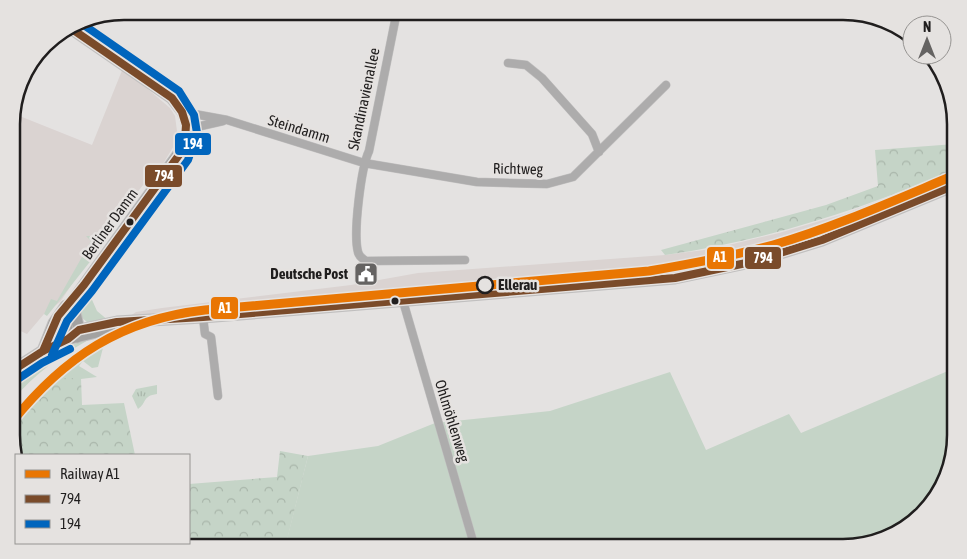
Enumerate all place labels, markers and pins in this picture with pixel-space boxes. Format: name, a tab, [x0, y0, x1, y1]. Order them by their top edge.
unlabelled marker	[125, 217, 135, 227]
public building icon: Deutsche Post	[353, 261, 379, 287]
place label: Deutsche Post	[270, 265, 349, 282]
marker: Ellerau	[476, 276, 494, 294]
place label: Ellerau	[498, 276, 537, 293]
unlabelled marker	[390, 296, 400, 306]

